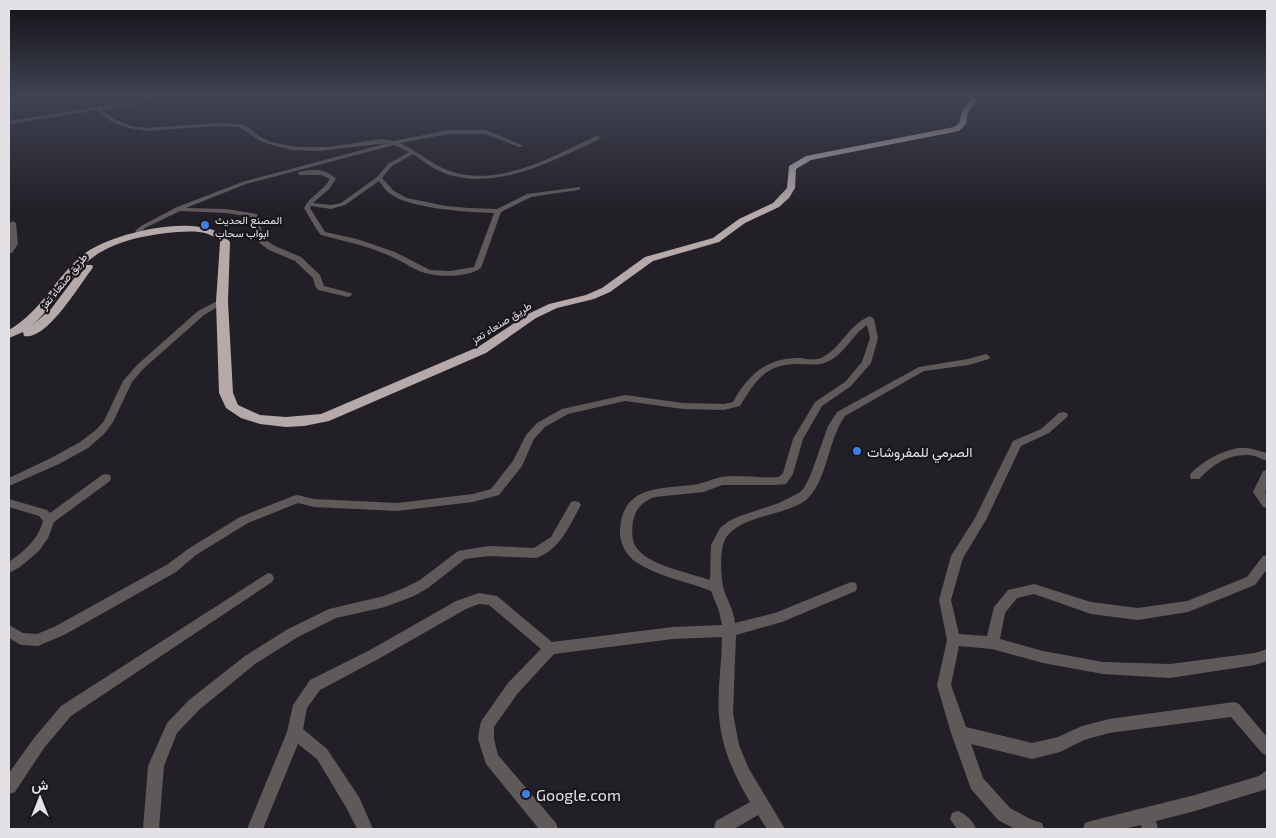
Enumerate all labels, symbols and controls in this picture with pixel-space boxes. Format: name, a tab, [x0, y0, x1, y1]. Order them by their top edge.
place label: المصنع الحديث ابواب سحاب	[215, 213, 282, 240]
marker: المصنع الحديث ابواب سحاب	[199, 219, 211, 231]
street label: طريق صنعاء تعز	[36, 250, 90, 313]
street label: طريق صنعاء تعز	[468, 298, 534, 347]
place label: الصرمي للمفروشات	[867, 443, 972, 464]
marker: الصرمي للمفروشات	[851, 445, 863, 457]
north arrow	[15, 773, 65, 823]
text: ش	[32, 776, 49, 794]
place label: Google.com	[536, 785, 621, 804]
marker: Google.com	[520, 788, 532, 800]

